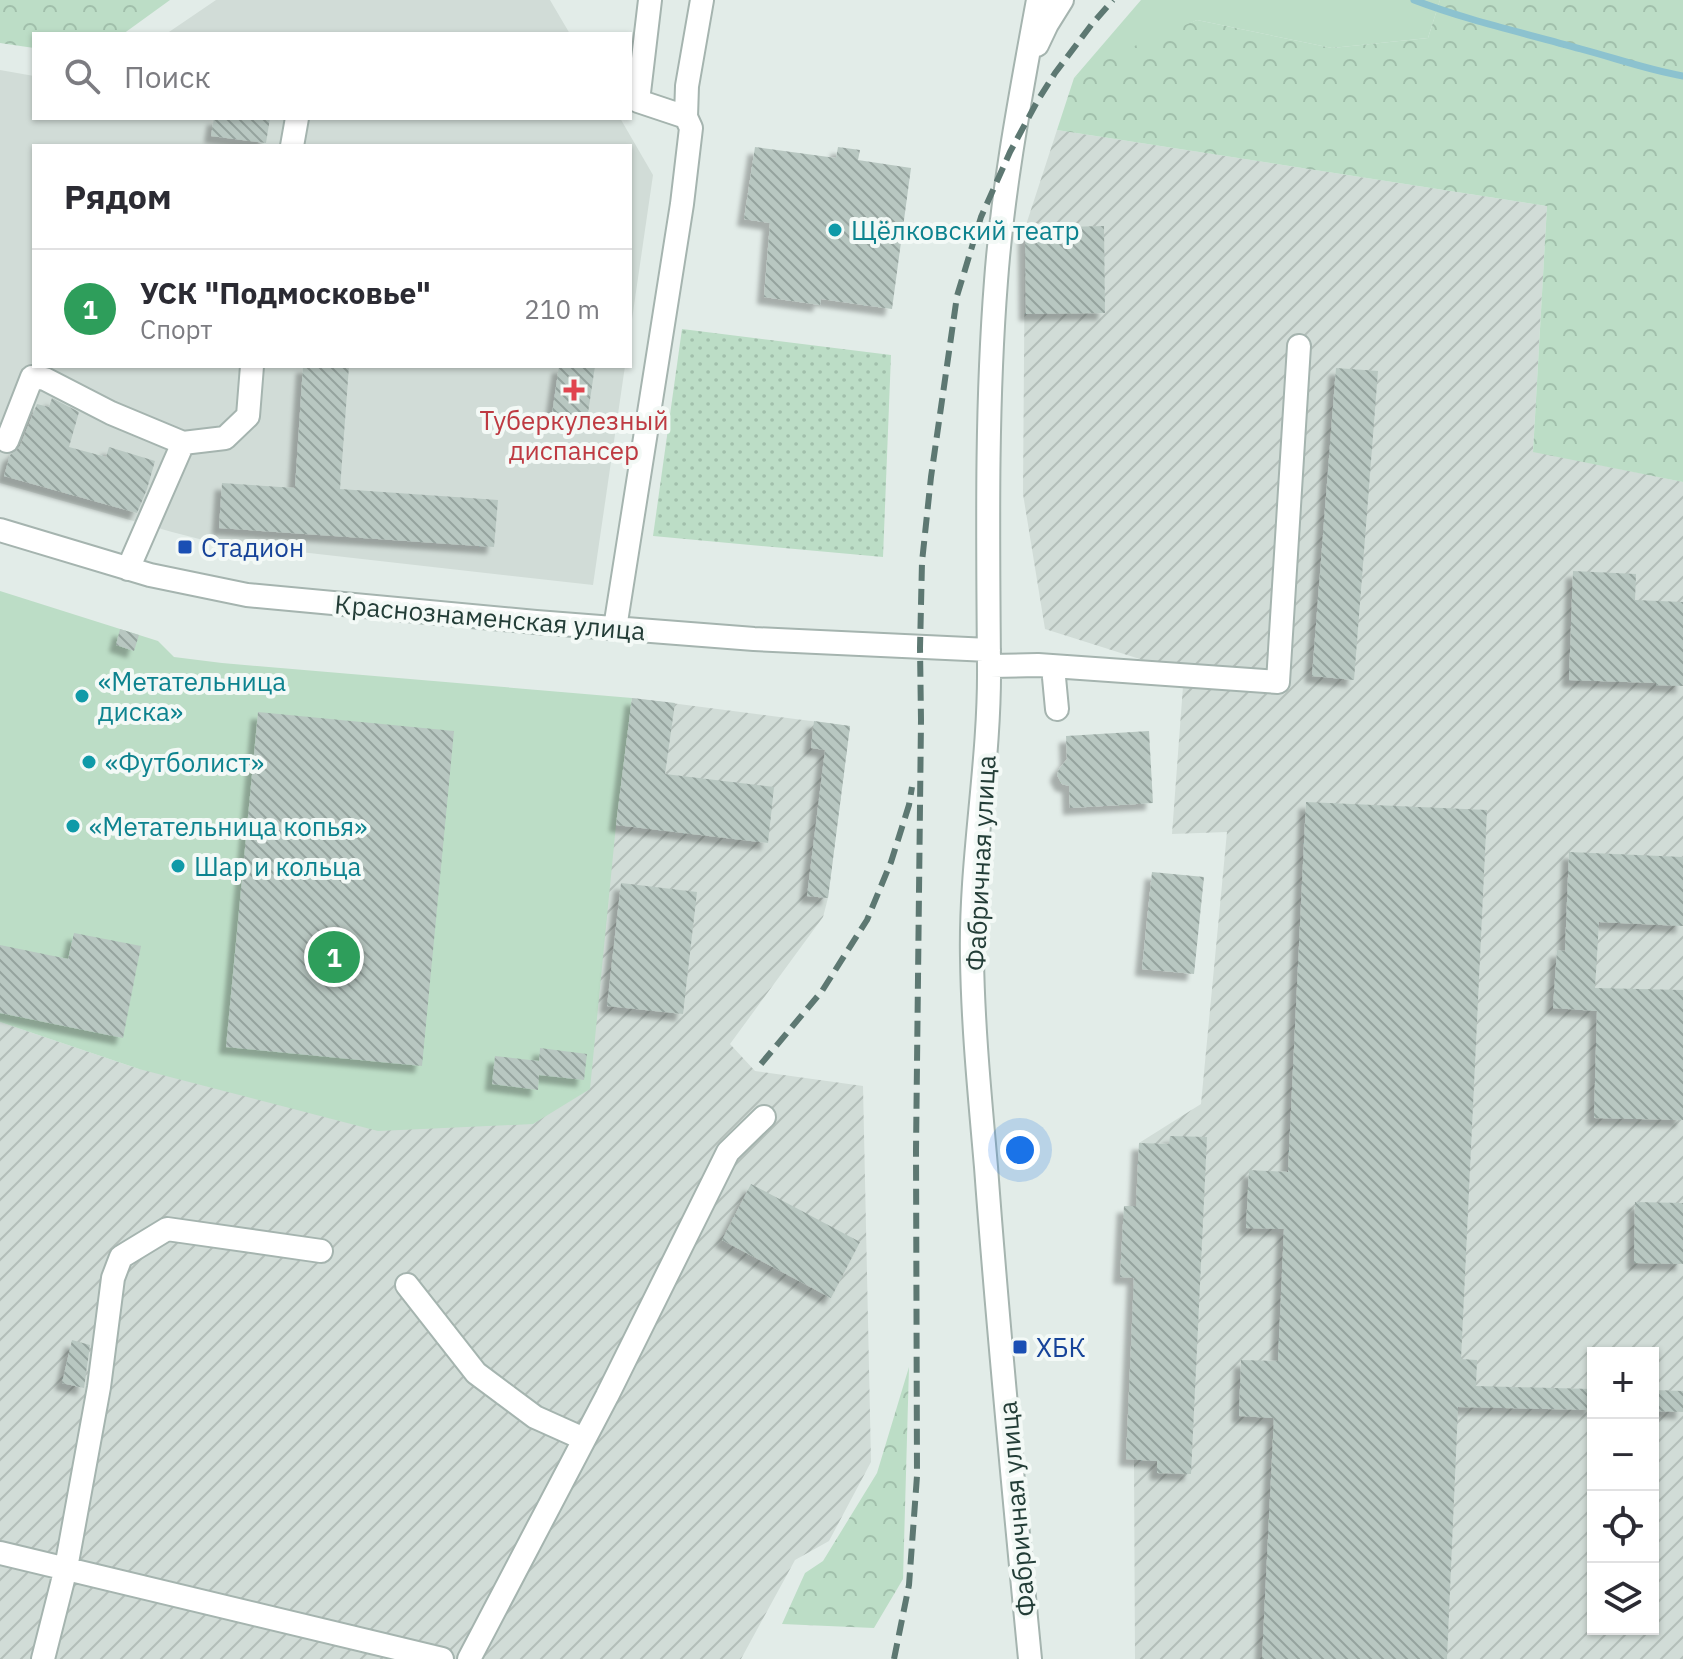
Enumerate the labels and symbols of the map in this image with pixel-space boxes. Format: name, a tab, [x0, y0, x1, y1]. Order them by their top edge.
place label: Щёлковский театр	[851, 213, 1080, 247]
marker: Щёлковский театр	[826, 221, 844, 239]
marker: Туберкулезный диспансер	[563, 379, 585, 401]
place label: Туберкулезный диспансер	[479, 403, 669, 467]
place label: Стадион	[201, 530, 304, 564]
marker: Стадион	[176, 538, 194, 556]
street label: Краснознаменская улица	[333, 586, 647, 648]
place label: «Метательница диска»	[98, 664, 286, 728]
marker: «Метательница диска»	[73, 687, 91, 705]
place label: «Футболист»	[105, 745, 264, 779]
marker: «Футболист»	[80, 753, 98, 771]
street label: Фабричная улица	[957, 754, 1003, 972]
place label: «Метательница копья»	[89, 809, 367, 843]
marker: «Метательница копья»	[64, 817, 82, 835]
place label: Шар и кольца	[194, 849, 362, 883]
marker: Шар и кольца	[169, 857, 187, 875]
pin: 1	[308, 927, 360, 987]
your location	[1000, 1130, 1040, 1170]
place label: ХБК	[1036, 1330, 1086, 1364]
marker: ХБК	[1011, 1338, 1029, 1356]
street label: Фабричная улица	[990, 1400, 1042, 1618]

